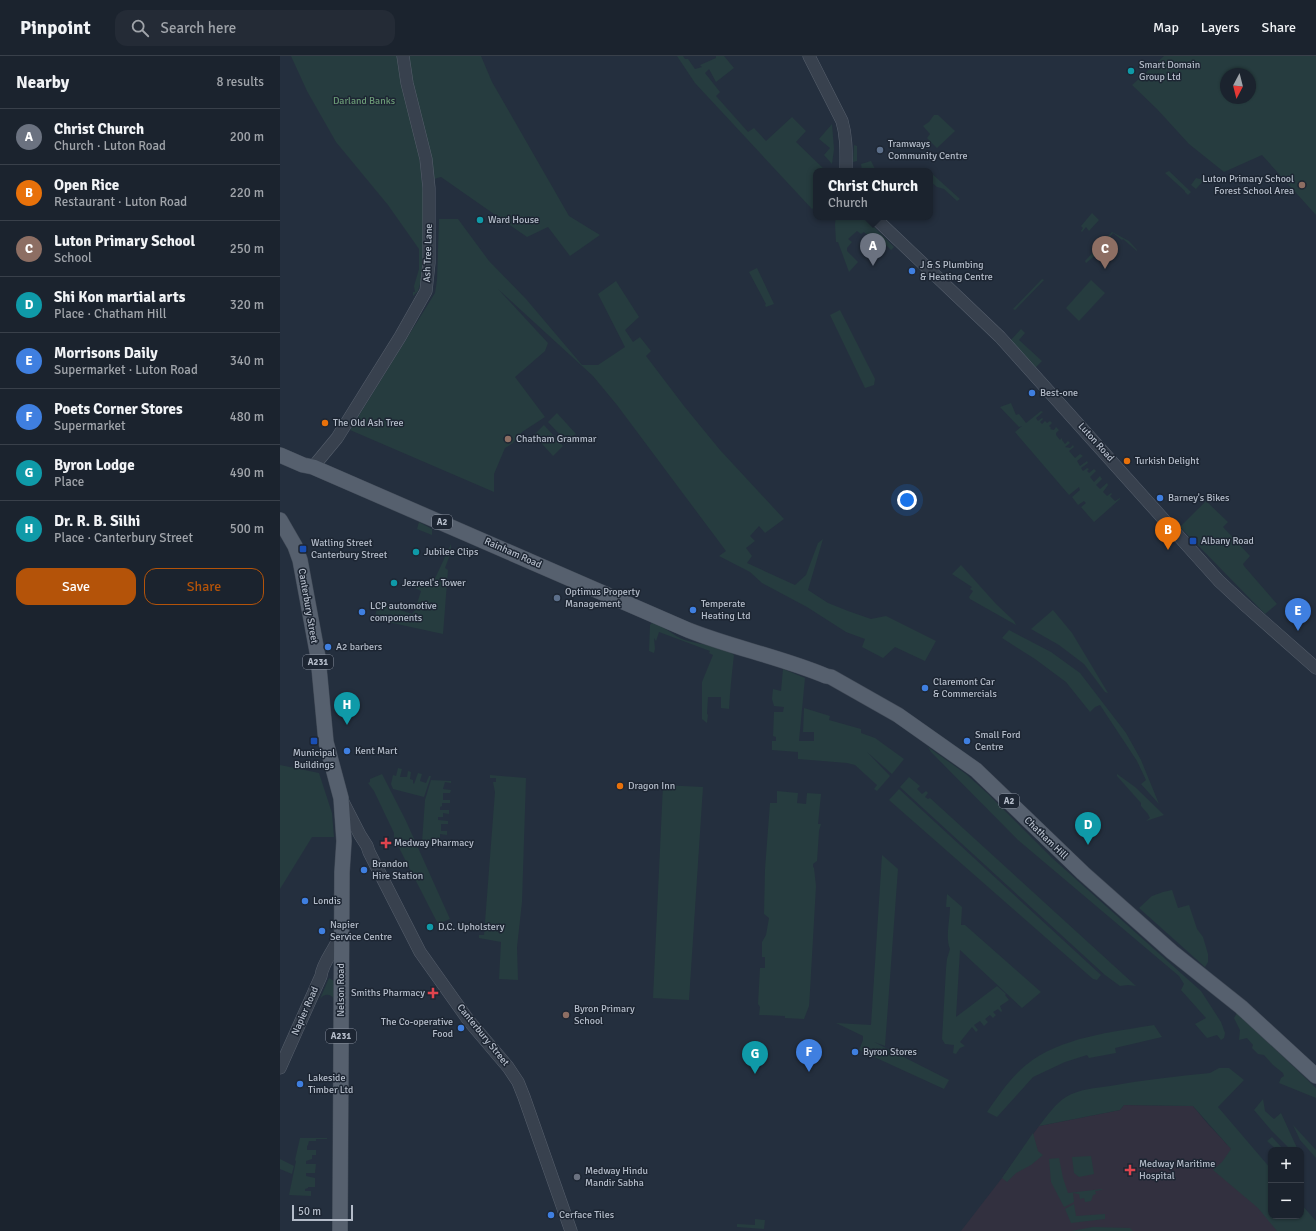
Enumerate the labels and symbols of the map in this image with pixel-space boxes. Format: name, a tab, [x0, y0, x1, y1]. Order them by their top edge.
place label: Smart Domain Group Ltd	[1139, 59, 1200, 83]
marker: Smart Domain Group Ltd	[1126, 66, 1136, 76]
north arrow	[1220, 68, 1256, 104]
park label: Darland Banks	[333, 95, 396, 107]
place label: Tramways Community Centre	[888, 138, 968, 162]
marker: Tramways Community Centre	[875, 145, 885, 155]
place label: Luton Primary School Forest School Area	[1202, 173, 1294, 197]
marker: Luton Primary School Forest School Area	[1297, 180, 1307, 190]
place label: Ward House	[488, 214, 539, 226]
marker: Ward House	[475, 215, 485, 225]
street label: Ash Tree Lane	[421, 223, 435, 283]
pin: A	[860, 233, 886, 266]
pin: C	[1092, 236, 1118, 269]
place label: J & S Plumbing & Heating Centre	[920, 259, 993, 283]
marker: J & S Plumbing & Heating Centre	[907, 266, 917, 276]
place label: Best-one	[1040, 387, 1078, 399]
marker: Best-one	[1027, 388, 1037, 398]
place label: The Old Ash Tree	[333, 417, 404, 429]
marker: The Old Ash Tree	[320, 418, 330, 428]
street label: Luton Road	[1075, 420, 1117, 464]
place label: Chatham Grammar	[516, 433, 597, 445]
marker: Chatham Grammar	[503, 434, 513, 444]
place label: Turkish Delight	[1135, 455, 1200, 467]
marker: Turkish Delight	[1122, 456, 1132, 466]
your location	[897, 490, 917, 510]
place label: Barney's Bikes	[1168, 492, 1230, 504]
marker: Barney's Bikes	[1155, 493, 1165, 503]
road number: A2	[432, 515, 452, 529]
pin: B	[1155, 517, 1181, 550]
street label: Rainham Road	[483, 535, 543, 571]
place label: Albany Road	[1201, 535, 1254, 547]
marker: Albany Road	[1188, 536, 1198, 546]
place label: Watling Street Canterbury Street	[311, 537, 388, 561]
marker: Watling Street Canterbury Street	[298, 544, 308, 554]
place label: Jubilee Clips	[424, 546, 479, 558]
marker: Jubilee Clips	[411, 547, 421, 557]
street label: Canterbury Street	[295, 567, 321, 645]
place label: Jezreel's Tower	[402, 577, 466, 589]
marker: Jezreel's Tower	[389, 578, 399, 588]
place label: Optimus Property Management	[565, 586, 640, 610]
marker: Optimus Property Management	[552, 593, 562, 603]
place label: Temperate Heating Ltd	[701, 598, 751, 622]
pin: E	[1285, 598, 1311, 631]
place label: LCP automotive components	[370, 600, 437, 624]
marker: Temperate Heating Ltd	[688, 605, 698, 615]
marker: LCP automotive components	[357, 607, 367, 617]
place label: A2 barbers	[336, 641, 383, 653]
marker: A2 barbers	[323, 642, 333, 652]
road number: A231	[303, 655, 333, 669]
place label: Claremont Car & Commercials	[933, 676, 998, 700]
marker: Claremont Car & Commercials	[920, 683, 930, 693]
pin: H	[334, 692, 360, 725]
place label: Small Ford Centre	[975, 729, 1021, 753]
marker: Municipal Buildings	[309, 736, 319, 746]
marker: Small Ford Centre	[962, 736, 972, 746]
place label: Kent Mart	[355, 745, 398, 757]
marker: Kent Mart	[342, 746, 352, 756]
place label: Municipal Buildings	[293, 747, 335, 771]
place label: Dragon Inn	[628, 780, 675, 792]
marker: Dragon Inn	[615, 781, 625, 791]
road number: A2	[999, 794, 1019, 808]
pin: D	[1075, 812, 1101, 845]
street label: Chatham Hill	[1022, 814, 1070, 862]
place label: Medway Pharmacy	[394, 837, 474, 849]
marker: Medway Pharmacy	[381, 838, 391, 848]
place label: Brandon Hire Station	[372, 858, 423, 882]
marker: Brandon Hire Station	[359, 865, 369, 875]
place label: Londis	[313, 895, 342, 907]
marker: Londis	[300, 896, 310, 906]
place label: Napier Service Centre	[330, 919, 392, 943]
place label: D.C. Upholstery	[438, 921, 505, 933]
marker: D.C. Upholstery	[425, 922, 435, 932]
marker: Napier Service Centre	[317, 926, 327, 936]
street label: Nelson Road	[335, 963, 347, 1017]
street label: Napier Road	[289, 985, 321, 1037]
place label: Smiths Pharmacy	[351, 987, 425, 999]
marker: Smiths Pharmacy	[428, 988, 438, 998]
street label: Canterbury Street	[454, 1002, 512, 1069]
place label: Byron Primary School	[574, 1003, 635, 1027]
marker: Byron Primary School	[561, 1010, 571, 1020]
place label: The Co-operative Food	[381, 1016, 453, 1040]
marker: The Co-operative Food	[456, 1023, 466, 1033]
road number: A231	[326, 1029, 356, 1043]
pin: F	[796, 1039, 822, 1072]
pin: G	[742, 1041, 768, 1074]
place label: Byron Stores	[863, 1046, 918, 1058]
marker: Byron Stores	[850, 1047, 860, 1057]
place label: Lakeside Timber Ltd	[308, 1072, 353, 1096]
marker: Lakeside Timber Ltd	[295, 1079, 305, 1089]
place label: Medway Maritime Hospital	[1139, 1158, 1215, 1182]
marker: Medway Maritime Hospital	[1124, 1164, 1136, 1176]
place label: Medway Hindu Mandir Sabha	[585, 1165, 648, 1189]
marker: Medway Hindu Mandir Sabha	[572, 1172, 582, 1182]
scale bar	[292, 1203, 353, 1222]
place label: Cerface Tiles	[559, 1209, 615, 1221]
marker: Cerface Tiles	[546, 1210, 556, 1220]

